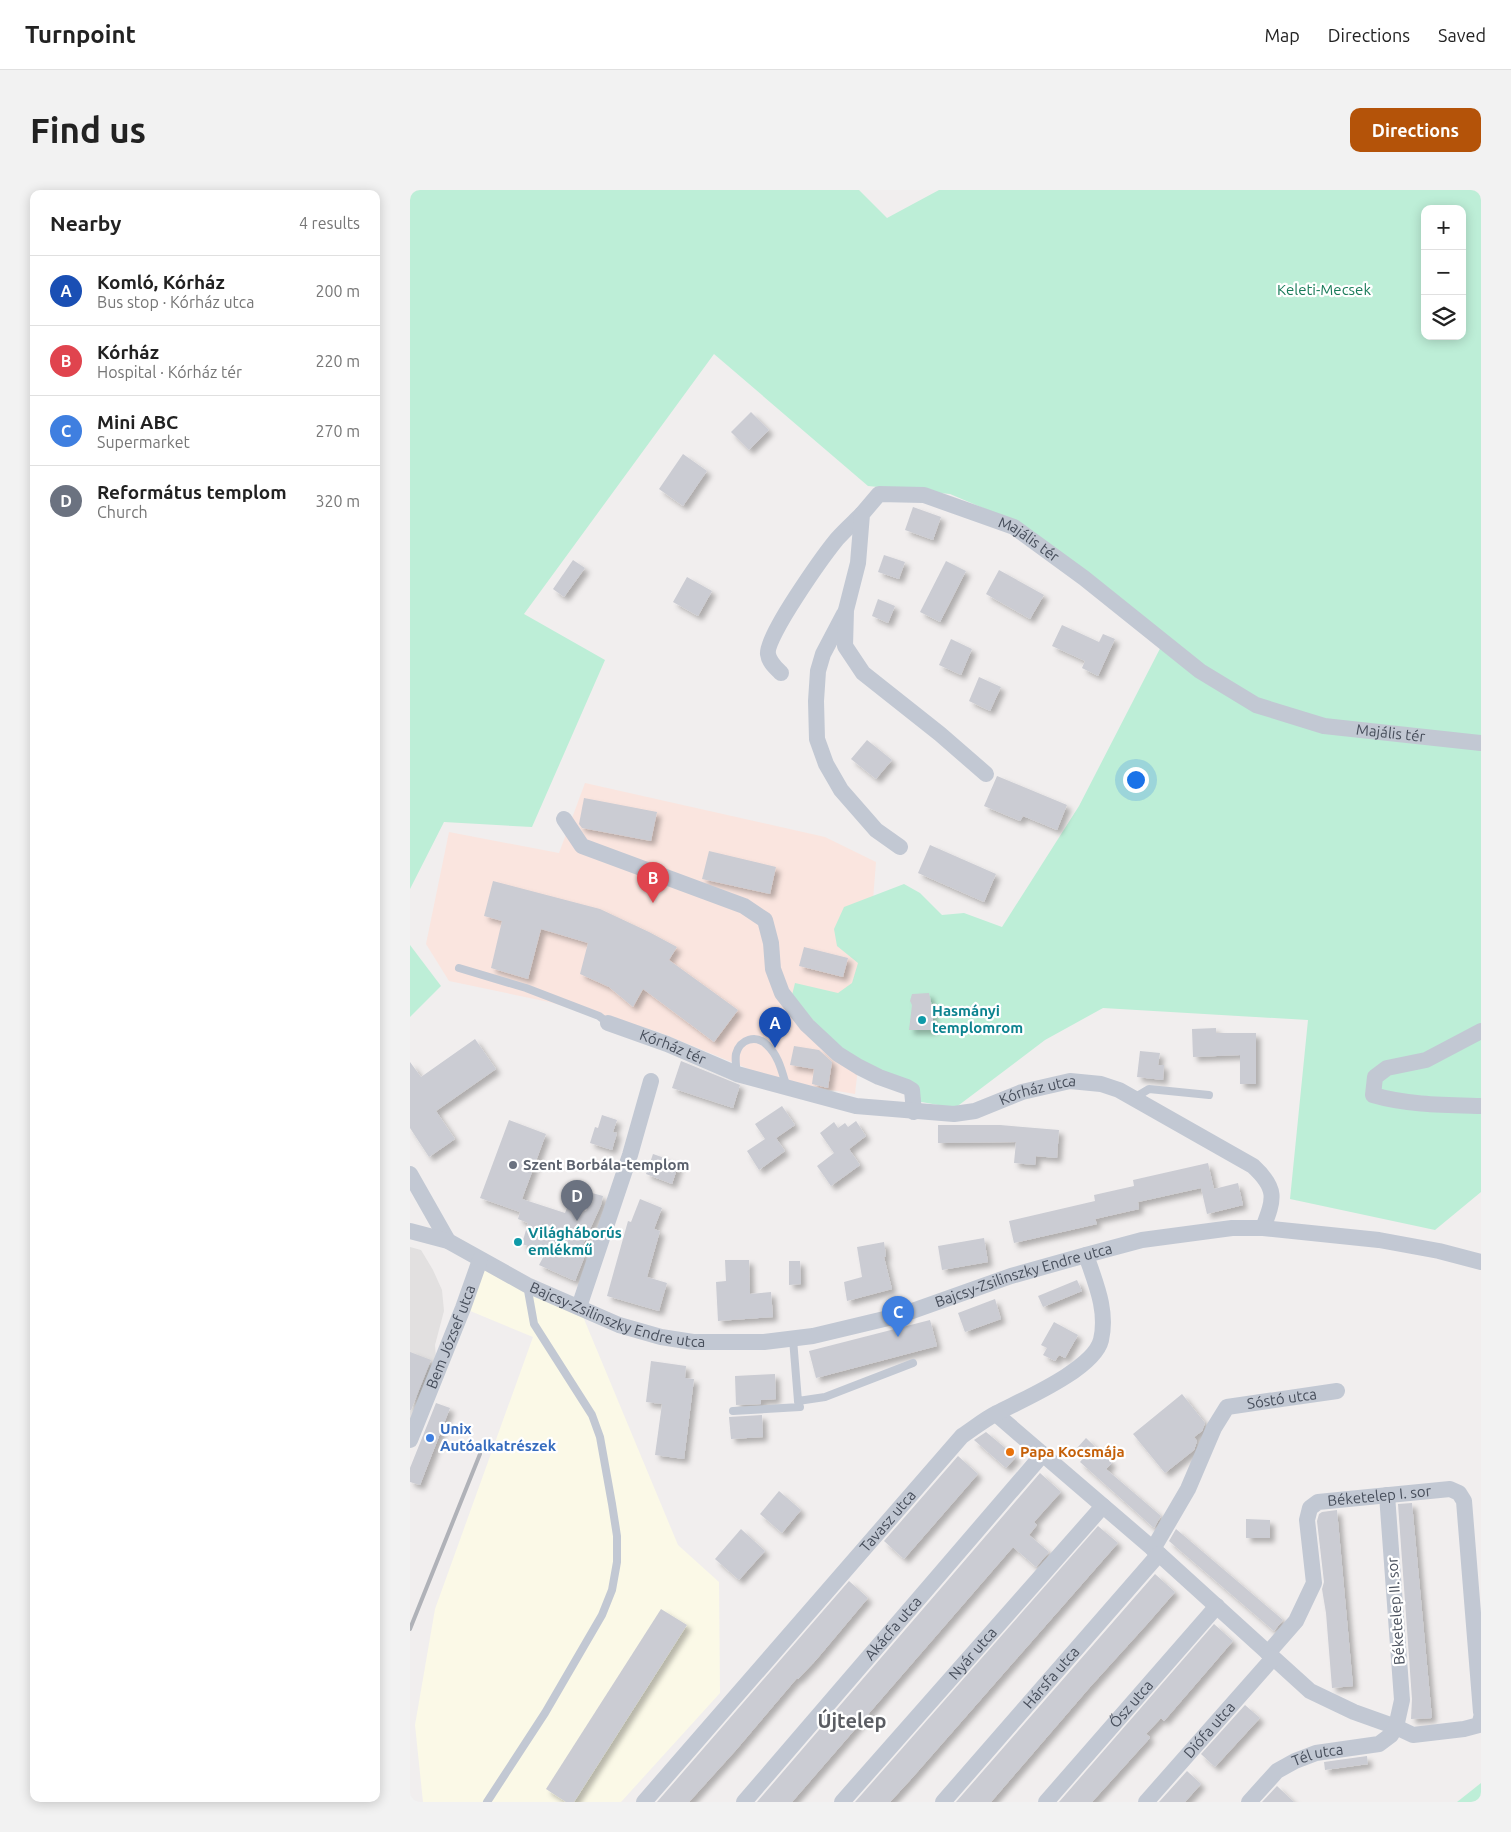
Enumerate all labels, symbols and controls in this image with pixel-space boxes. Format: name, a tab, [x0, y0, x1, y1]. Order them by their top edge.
text: Turnpoint	[25, 21, 136, 48]
text: Map	[1264, 25, 1300, 45]
text: Directions	[1328, 25, 1410, 45]
text: Saved	[1438, 25, 1486, 45]
button: Directions	[1350, 108, 1481, 152]
text: Find us	[30, 110, 146, 150]
map controls	[1421, 205, 1466, 340]
button: +	[1421, 205, 1466, 250]
text: Nearby	[50, 211, 121, 235]
text: 4 results	[299, 214, 360, 232]
button: −	[1421, 250, 1466, 295]
text: Komló, Kórház	[97, 271, 225, 293]
park label: Keleti-Mecsek	[1277, 281, 1371, 298]
text: A	[60, 282, 72, 300]
text: 200 m	[315, 282, 360, 300]
text: Bus stop · Kórház utca	[97, 293, 254, 311]
button: layers	[1421, 295, 1466, 340]
text: Kórház	[97, 341, 159, 363]
text: B	[61, 352, 71, 370]
text: 220 m	[315, 352, 360, 370]
text: Hospital · Kórház tér	[97, 363, 242, 381]
text: Mini ABC	[97, 411, 178, 433]
text: C	[61, 422, 71, 440]
text: 270 m	[315, 422, 360, 440]
text: Supermarket	[97, 433, 190, 451]
text: Református templom	[97, 481, 287, 503]
text: D	[60, 492, 72, 510]
text: 320 m	[315, 492, 360, 510]
text: Church	[97, 503, 148, 521]
street label: Majális tér	[996, 513, 1063, 565]
street label: Majális tér	[1355, 721, 1426, 745]
your location	[1123, 767, 1149, 793]
pin: B	[637, 862, 669, 903]
place label: Hasmányi templomrom	[932, 1002, 1023, 1036]
pin: A	[759, 1007, 791, 1048]
marker: Hasmányi templomrom	[916, 1014, 928, 1026]
street label: Kórház tér	[637, 1026, 709, 1068]
street label: Kórház utca	[997, 1072, 1077, 1108]
place label: Szent Borbála-templom	[523, 1156, 689, 1173]
marker: Szent Borbála-templom	[507, 1159, 519, 1171]
pin: D	[561, 1180, 593, 1221]
place label: Világháborús emlékmű	[528, 1224, 622, 1258]
marker: Világháborús emlékmű	[512, 1236, 524, 1248]
street label: Bajcsy-Zsilinszky Endre utca	[933, 1239, 1114, 1310]
street label: Bajcsy-Zsilinszky Endre utca	[527, 1278, 705, 1350]
street label: Bem József utca	[422, 1283, 479, 1391]
pin: C	[882, 1296, 914, 1337]
street label: Sóstó utca	[1246, 1385, 1318, 1412]
place label: Unix Autóalkatrészek	[440, 1420, 557, 1454]
marker: Unix Autóalkatrészek	[424, 1432, 436, 1444]
place label: Papa Kocsmája	[1020, 1443, 1125, 1460]
marker: Papa Kocsmája	[1004, 1446, 1016, 1458]
street label: Béketelep I. sor	[1327, 1482, 1432, 1509]
street label: Tavasz utca	[856, 1486, 919, 1555]
street label: Béketelep II. sor	[1383, 1556, 1408, 1665]
street label: Akácfa utca	[861, 1593, 925, 1663]
street label: Nyár utca	[945, 1624, 1000, 1683]
street label: Hársfa utca	[1020, 1643, 1082, 1712]
street label: Ősz utca	[1106, 1676, 1156, 1731]
street label: Diófa utca	[1180, 1698, 1238, 1761]
district label: Újtelep	[818, 1708, 886, 1732]
street label: Tél utca	[1289, 1740, 1344, 1769]

